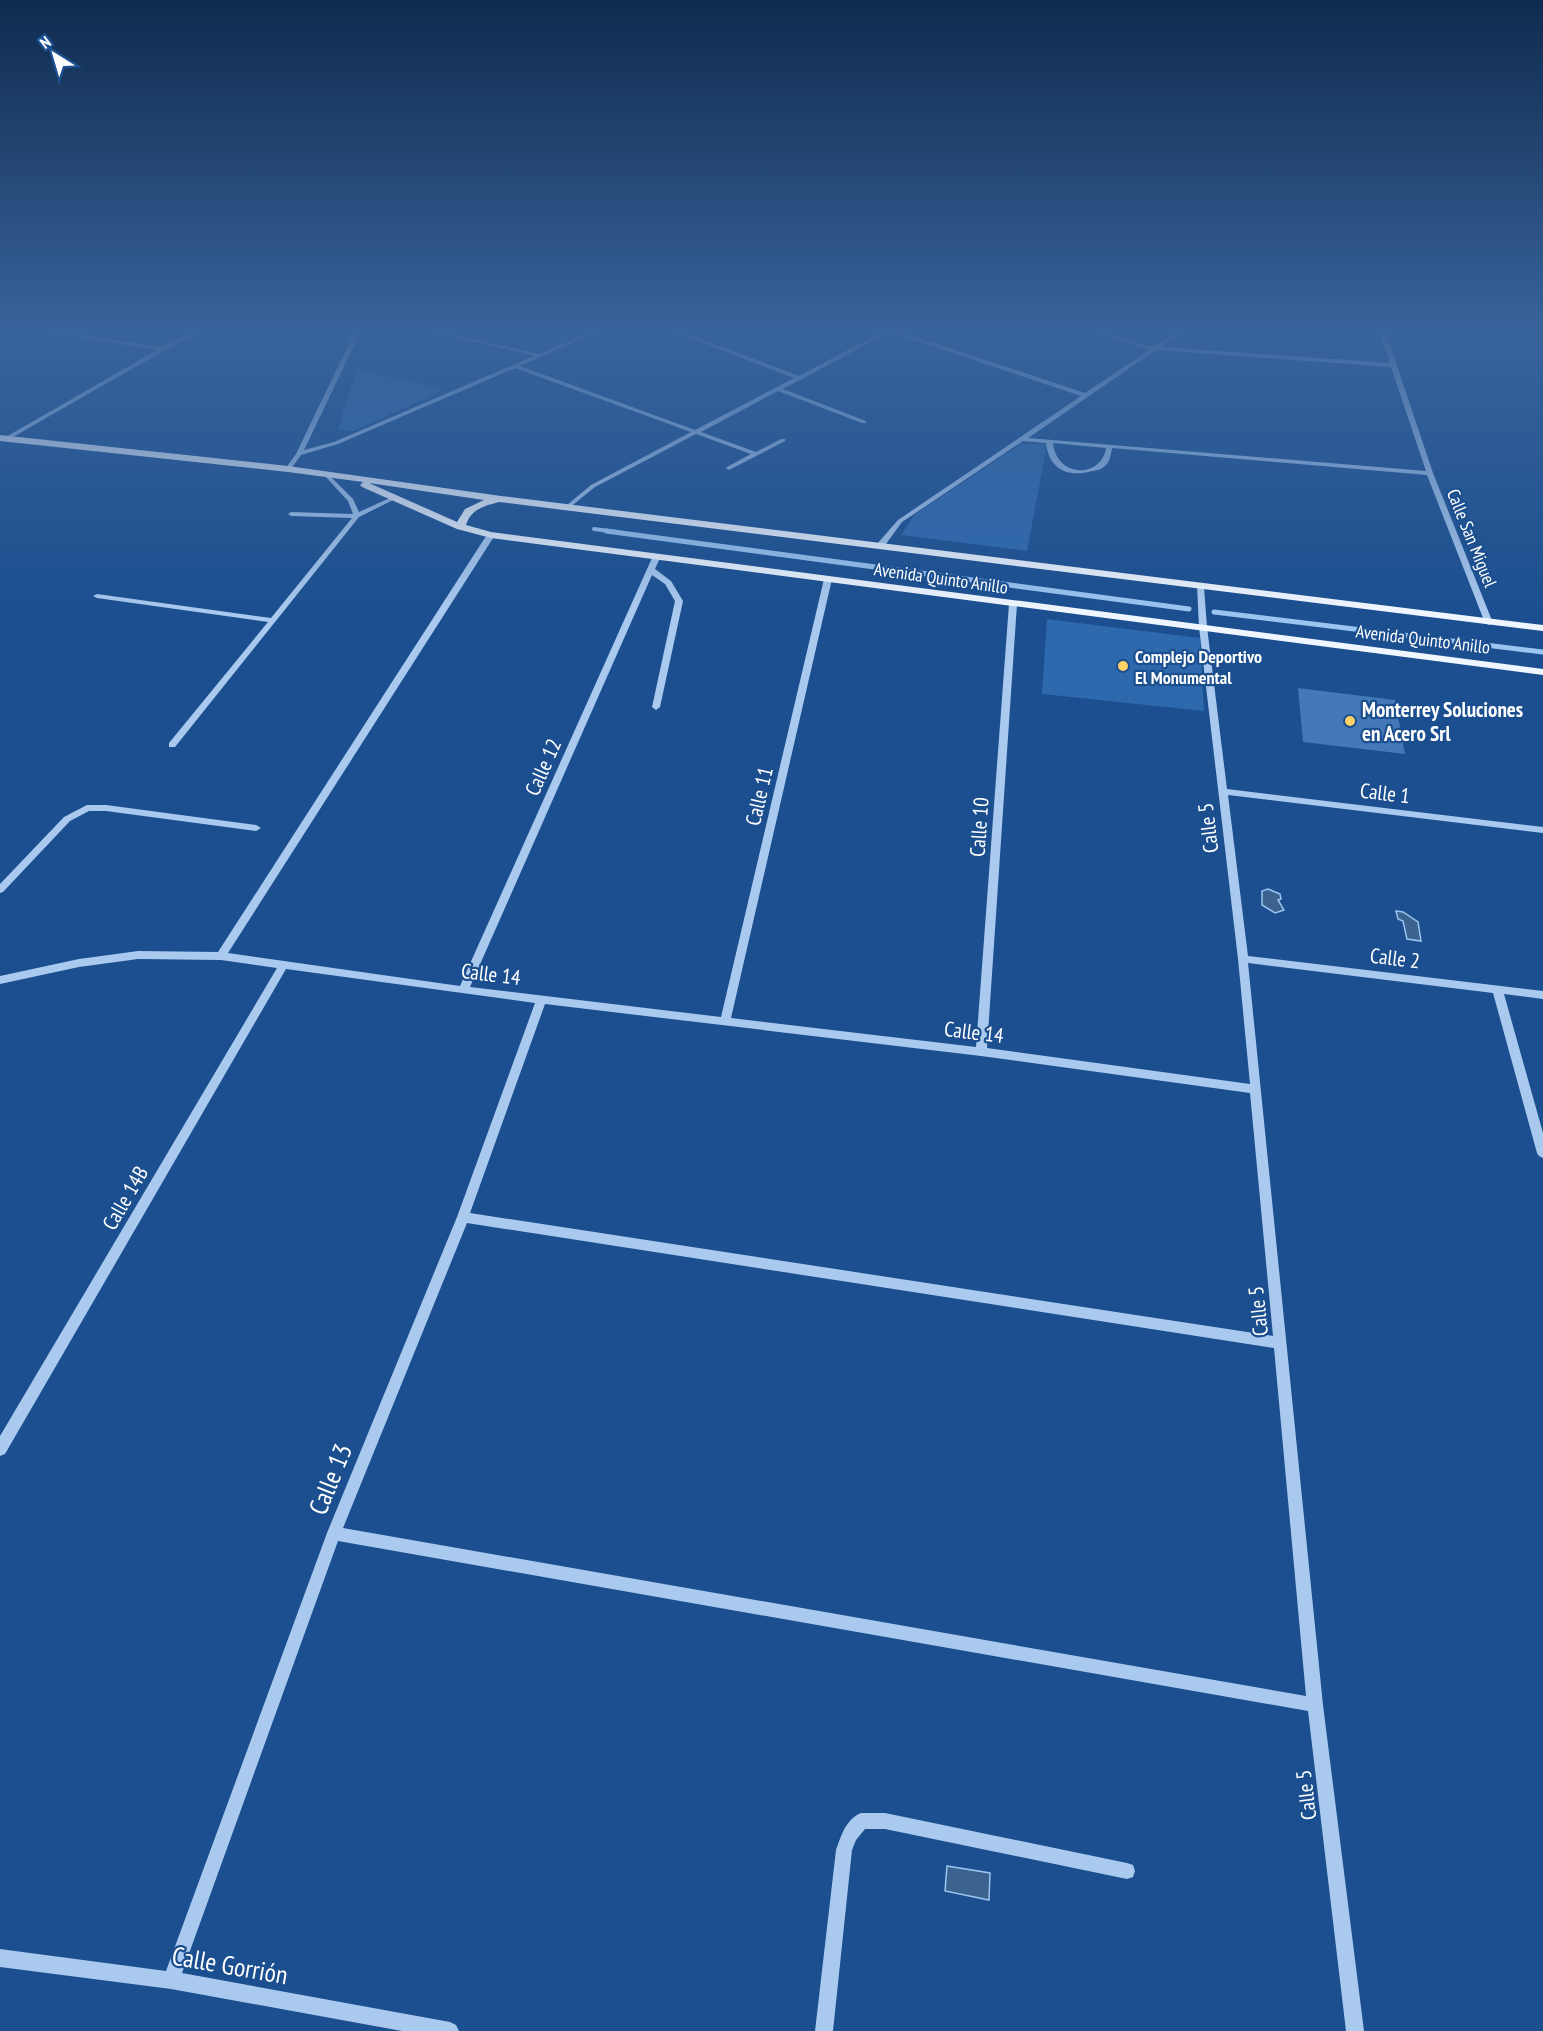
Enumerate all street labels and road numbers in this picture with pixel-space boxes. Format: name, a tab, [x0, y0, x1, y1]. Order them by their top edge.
street label: Calle San Miguel	[1442, 485, 1502, 591]
street label: Avenida Quinto Anillo	[873, 557, 1010, 599]
street label: Avenida Quinto Anillo	[1355, 619, 1492, 659]
street label: Calle 12	[519, 734, 567, 800]
street label: Calle 11	[739, 764, 779, 828]
street label: Calle 1	[1358, 777, 1412, 809]
street label: Calle 10	[963, 796, 995, 858]
street label: Calle 5	[1192, 801, 1224, 855]
street label: Calle 2	[1368, 942, 1422, 974]
street label: Calle 14	[460, 957, 523, 991]
street label: Calle 14	[943, 1015, 1006, 1049]
street label: Calle 14B	[96, 1161, 154, 1235]
street label: Calle 5	[1242, 1285, 1274, 1337]
street label: Calle 13	[301, 1439, 359, 1519]
street label: Calle 5	[1290, 1768, 1322, 1822]
street label: Calle Gorrión	[170, 1939, 290, 1991]

